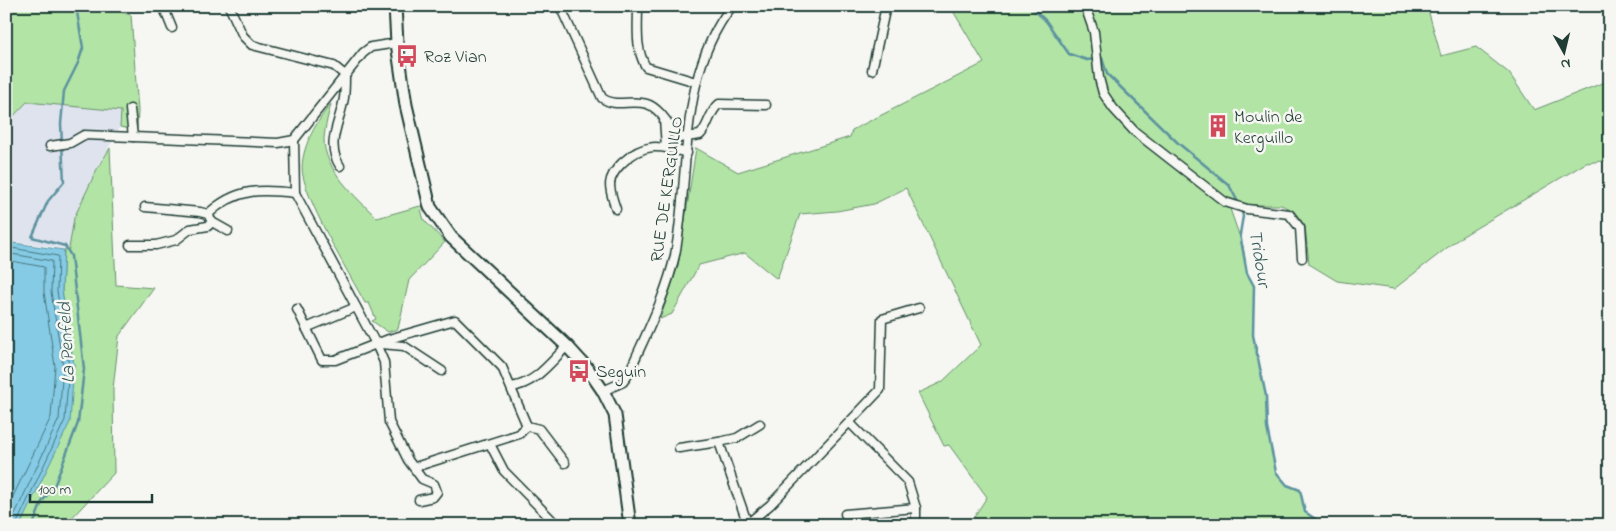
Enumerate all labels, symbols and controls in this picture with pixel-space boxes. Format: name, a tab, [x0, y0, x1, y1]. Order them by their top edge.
north arrow	[1538, 28, 1588, 78]
bus stop icon: Roz Vian	[394, 43, 420, 69]
place label: Roz Vian	[424, 45, 487, 71]
text: N	[1559, 52, 1572, 74]
place label: Moulin de Kerguillo	[1234, 105, 1303, 153]
building icon: Moulin de Kerguillo	[1205, 113, 1231, 139]
street label: RUE DE KERGUILLO	[645, 115, 691, 264]
water label: Tridour	[1241, 228, 1277, 291]
water label: La Penfeld	[52, 300, 83, 384]
bus stop icon: Seguin	[566, 358, 592, 384]
place label: Seguin	[596, 360, 646, 387]
scale bar	[30, 471, 152, 503]
text: 100 m	[38, 479, 71, 501]

